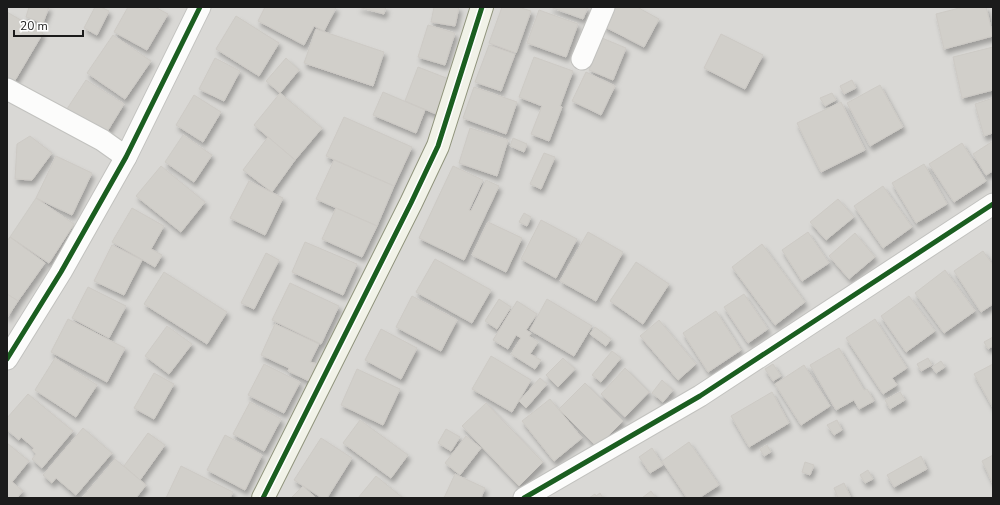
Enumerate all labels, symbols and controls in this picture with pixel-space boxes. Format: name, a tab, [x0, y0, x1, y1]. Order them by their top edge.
scale bar	[14, 12, 83, 38]
text: 20 m	[20, 18, 48, 34]

